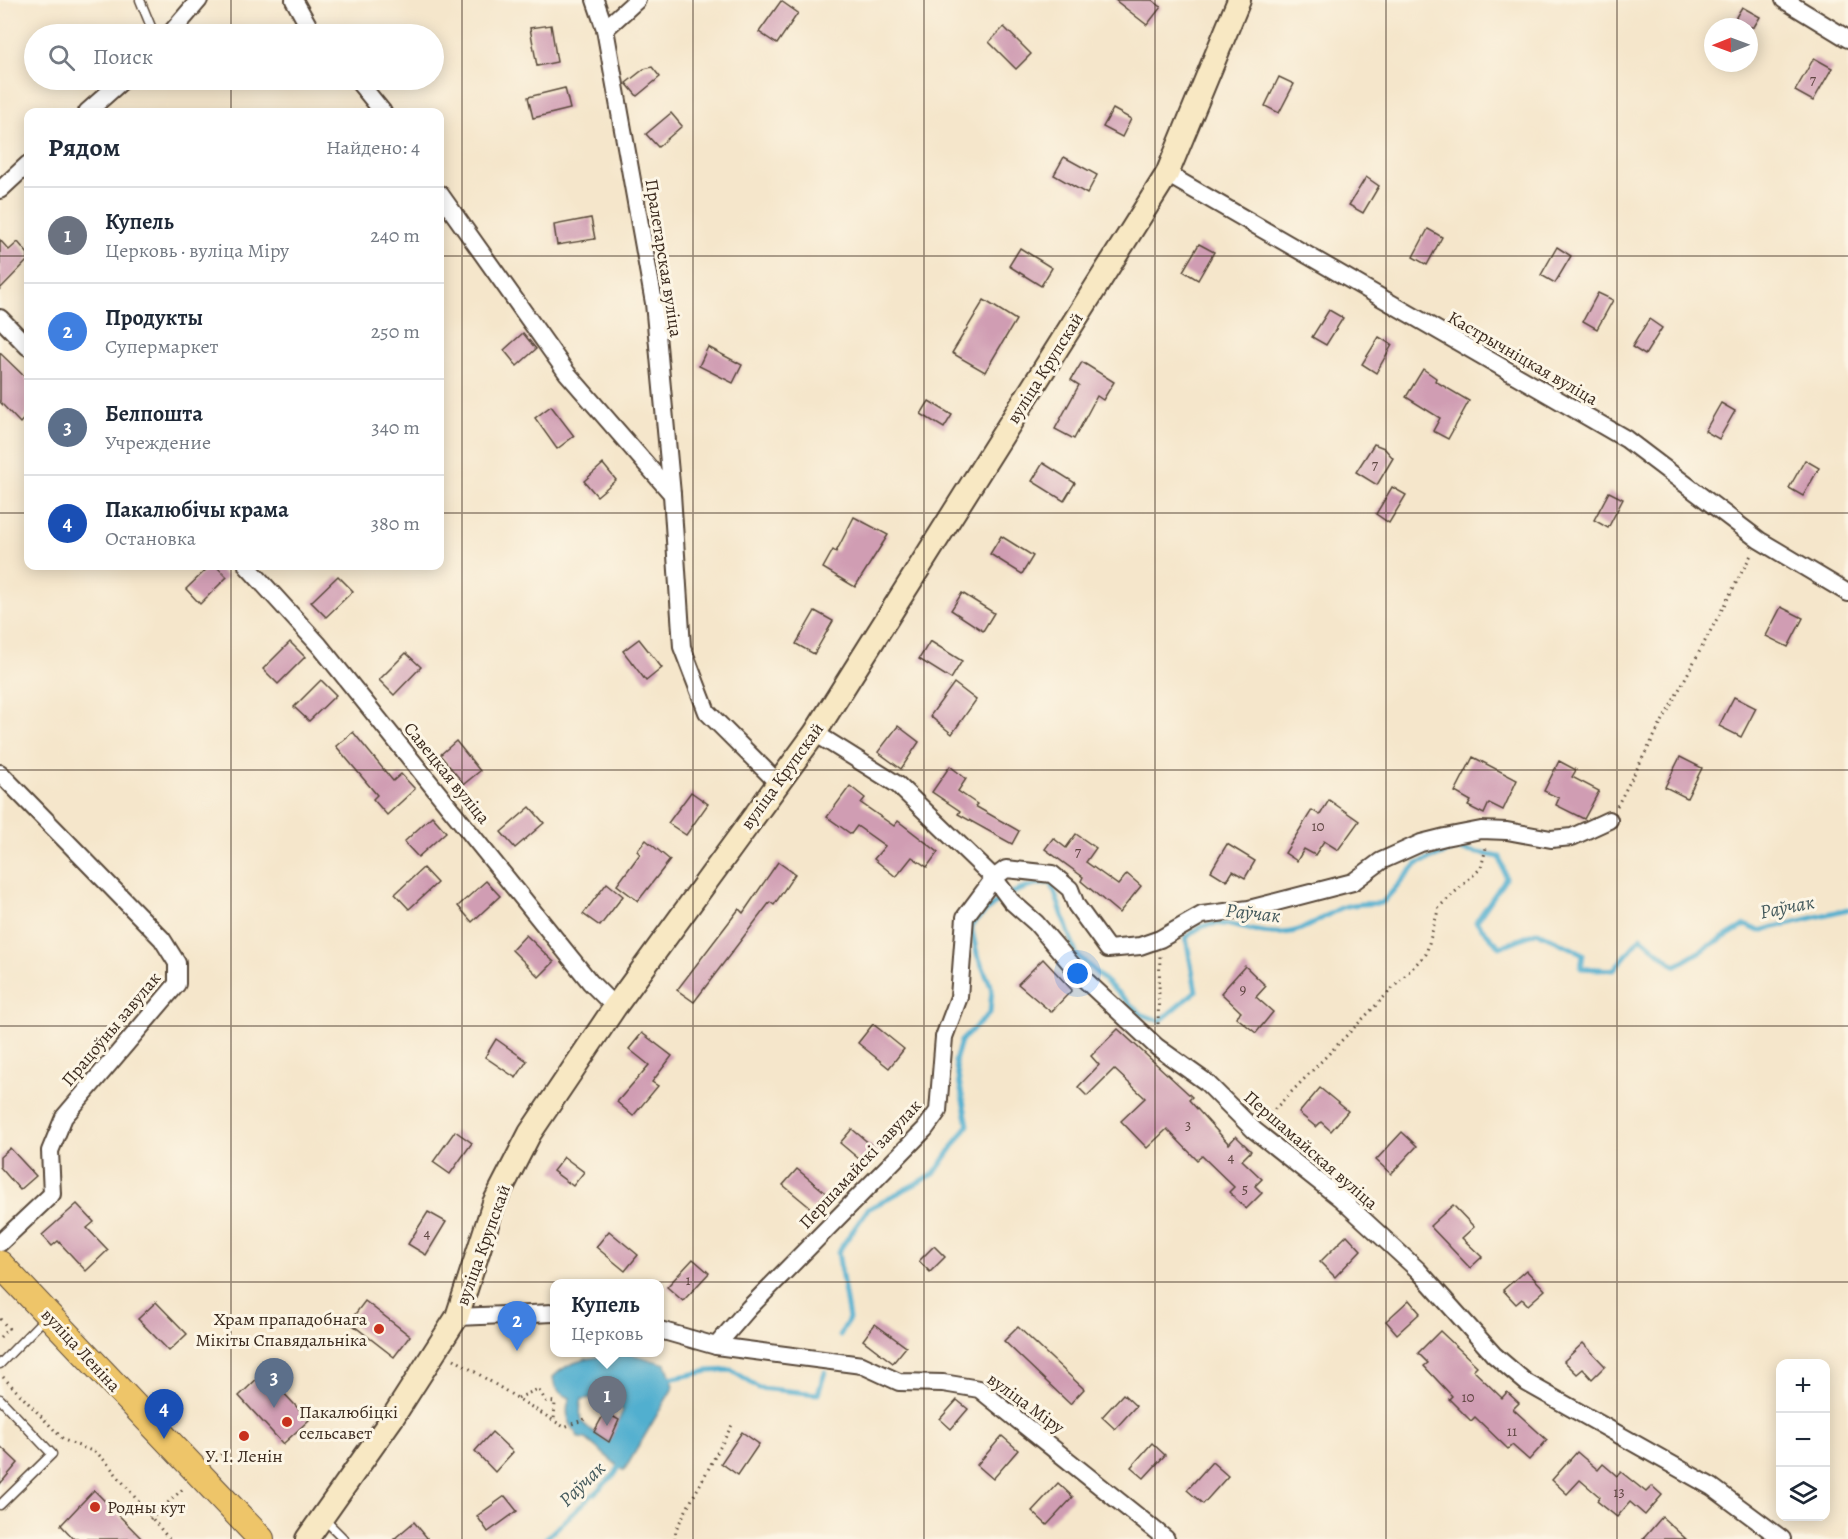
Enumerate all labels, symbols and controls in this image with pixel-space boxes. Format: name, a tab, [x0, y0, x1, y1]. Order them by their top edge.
north arrow	[1704, 18, 1758, 72]
search box	[24, 24, 444, 90]
icon: search	[45, 41, 78, 74]
text: Поиск	[93, 42, 153, 72]
house number: 7	[1810, 70, 1817, 90]
text: Рядом	[48, 130, 120, 165]
text: Найдено: 4	[326, 134, 420, 161]
street label: Пралетарская вуліца	[640, 177, 688, 339]
text: Купель	[105, 207, 174, 237]
text: 1	[64, 222, 71, 249]
text: 240 m	[370, 222, 420, 249]
text: Церковь · вуліца Міру	[105, 237, 289, 264]
text: Продукты	[105, 303, 203, 333]
street label: Кастрычніцкая вуліца	[1444, 305, 1603, 411]
street label: вуліца Крупскай	[1001, 308, 1089, 428]
text: 2	[63, 318, 72, 345]
text: 250 m	[371, 318, 420, 345]
text: Супермаркет	[105, 333, 219, 360]
text: Белпошта	[105, 399, 203, 429]
text: 3	[63, 414, 72, 441]
text: 340 m	[371, 414, 420, 441]
text: Учреждение	[105, 429, 211, 456]
house number: 7	[1372, 455, 1379, 475]
text: Пакалюбічы крама	[105, 495, 289, 525]
text: 4	[63, 510, 72, 537]
text: 380 m	[371, 510, 420, 537]
text: Остановка	[105, 525, 196, 552]
street label: Савецкая вуліца	[398, 717, 496, 830]
street label: вуліца Крупскай	[735, 718, 829, 834]
house number: 10	[1311, 816, 1325, 836]
house number: 7	[1075, 842, 1082, 862]
water label: Раўчак	[1757, 888, 1817, 926]
water label: Раўчак	[1224, 897, 1282, 929]
your location	[1063, 959, 1092, 988]
street label: Працоўны завулак	[56, 967, 166, 1091]
house number: 9	[1240, 979, 1247, 999]
street label: Першамайская вуліца	[1239, 1085, 1384, 1215]
street label: Першамайскі завулак	[794, 1094, 926, 1234]
house number: 3	[1185, 1115, 1191, 1135]
house number: 4	[1228, 1147, 1235, 1167]
house number: 5	[1242, 1179, 1248, 1199]
street label: вуліца Крупскай	[450, 1181, 516, 1309]
house number: 4	[424, 1223, 431, 1243]
house number: 1	[685, 1270, 691, 1290]
popup	[550, 1279, 664, 1357]
text: Купель	[571, 1290, 640, 1320]
pin: 2	[498, 1302, 536, 1351]
street label: вуліца Леніна	[36, 1303, 127, 1398]
place label: Храм прападобнага Мікіты Спавядальніка	[195, 1307, 368, 1352]
text: Церковь	[571, 1320, 643, 1347]
marker: Храм прападобнага Мікіты Спавядальніка	[372, 1322, 386, 1336]
pin: 3	[254, 1358, 294, 1408]
map controls	[1776, 1359, 1830, 1521]
button: +	[1776, 1359, 1830, 1413]
street label: вуліца Міру	[983, 1367, 1070, 1440]
pin: 1	[588, 1376, 626, 1426]
house number: 10	[1461, 1387, 1475, 1407]
pin: 4	[144, 1390, 184, 1439]
place label: Пакалюбіцкі сельсавет	[299, 1400, 398, 1445]
button: −	[1776, 1413, 1830, 1467]
marker: Пакалюбіцкі сельсавет	[280, 1415, 294, 1429]
house number: 11	[1507, 1421, 1517, 1441]
marker: У. І. Ленін	[237, 1429, 251, 1443]
place label: У. І. Ленін	[205, 1444, 283, 1468]
water label: Раўчак	[553, 1455, 611, 1513]
button: layers	[1776, 1467, 1830, 1521]
house number: 13	[1613, 1482, 1625, 1502]
place label: Родны кут	[107, 1495, 186, 1519]
marker: Родны кут	[88, 1500, 102, 1514]

